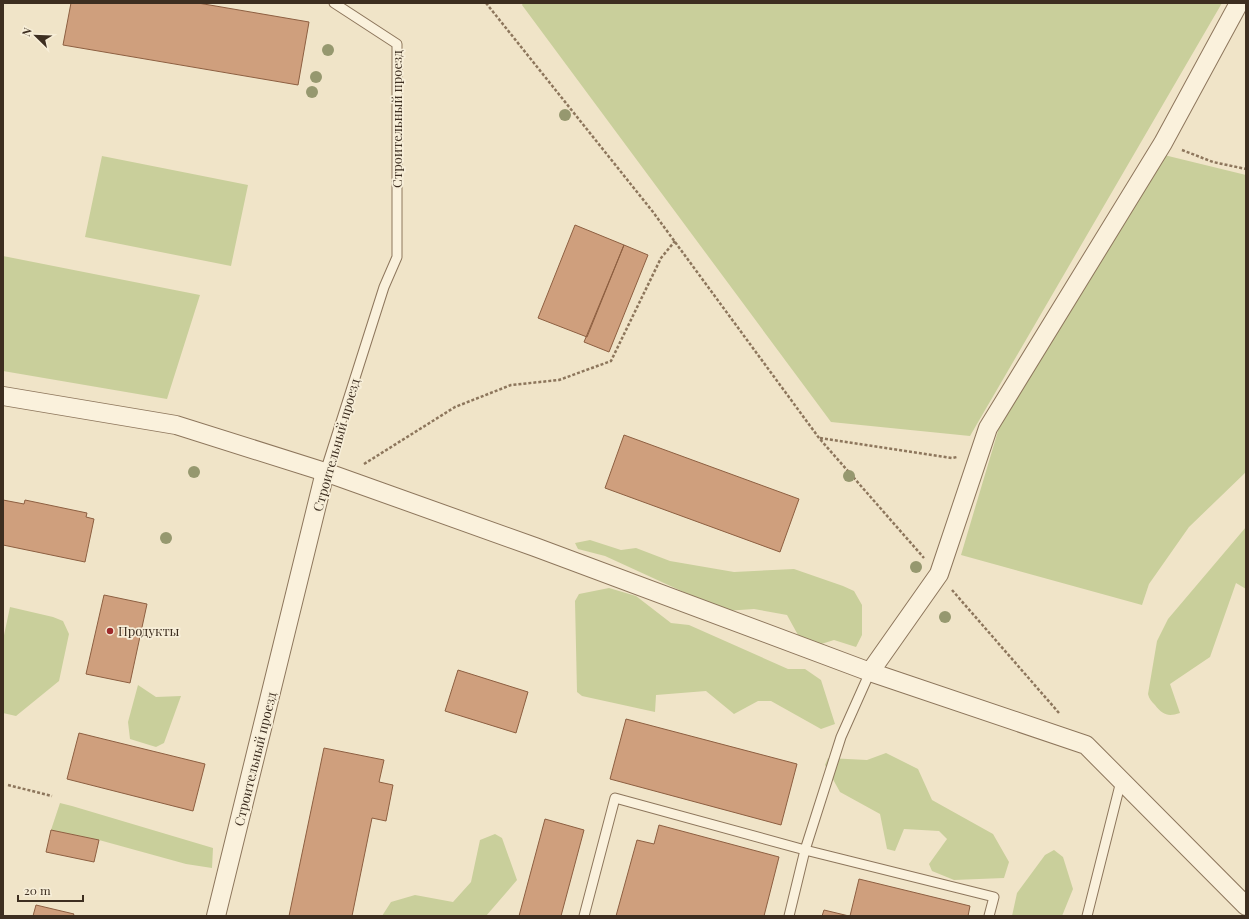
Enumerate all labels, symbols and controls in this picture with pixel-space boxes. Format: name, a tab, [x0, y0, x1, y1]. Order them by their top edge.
north arrow	[16, 16, 56, 56]
text: N	[18, 25, 35, 38]
street label: Строительный проезд	[388, 50, 405, 188]
street label: Строительный проезд	[308, 376, 363, 513]
place label: Продукты	[118, 622, 180, 639]
marker: Продукты	[105, 626, 115, 636]
street label: Строительный проезд	[230, 690, 279, 828]
scale bar	[18, 877, 83, 903]
text: 20 m	[24, 882, 51, 898]

